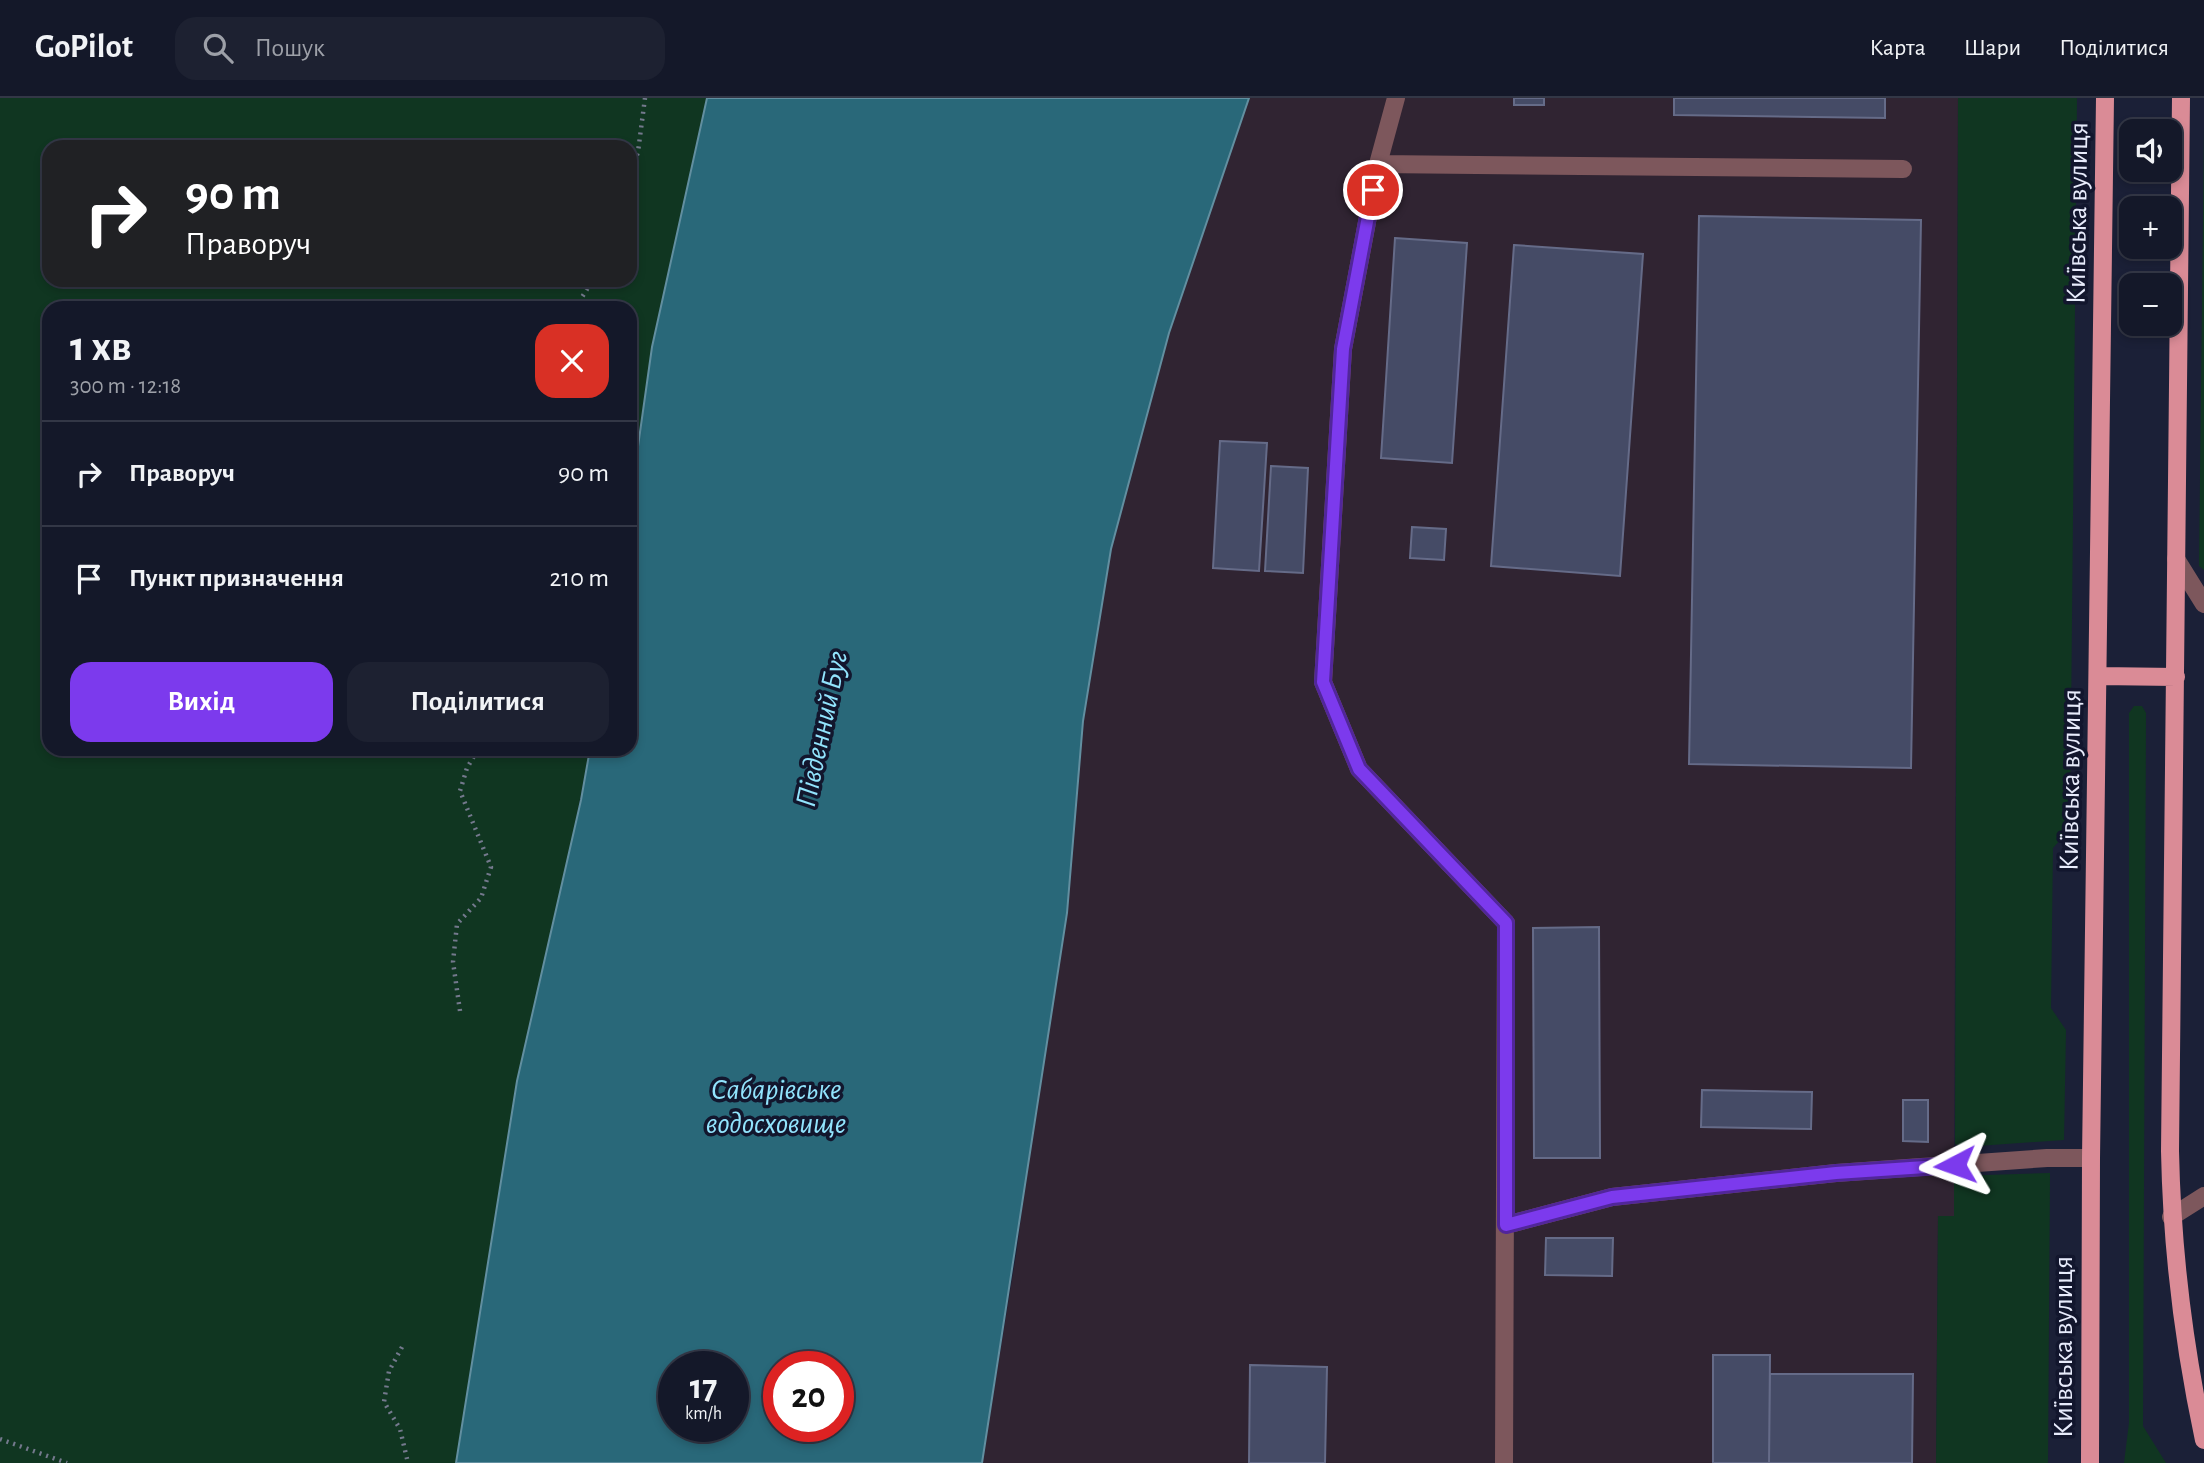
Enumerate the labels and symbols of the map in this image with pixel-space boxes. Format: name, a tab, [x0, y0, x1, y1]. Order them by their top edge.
street label: Київська вулиця	[2062, 122, 2094, 304]
pin	[1343, 160, 1403, 220]
water label: Південний Буг	[791, 648, 853, 810]
street label: Київська вулиця	[2055, 689, 2087, 871]
water label: Сабарівське водосховище	[706, 1075, 846, 1139]
position arrow	[1918, 1128, 1992, 1202]
street label: Київська вулиця	[2050, 1256, 2078, 1438]
speed limit sign: 20	[763, 1351, 854, 1442]

